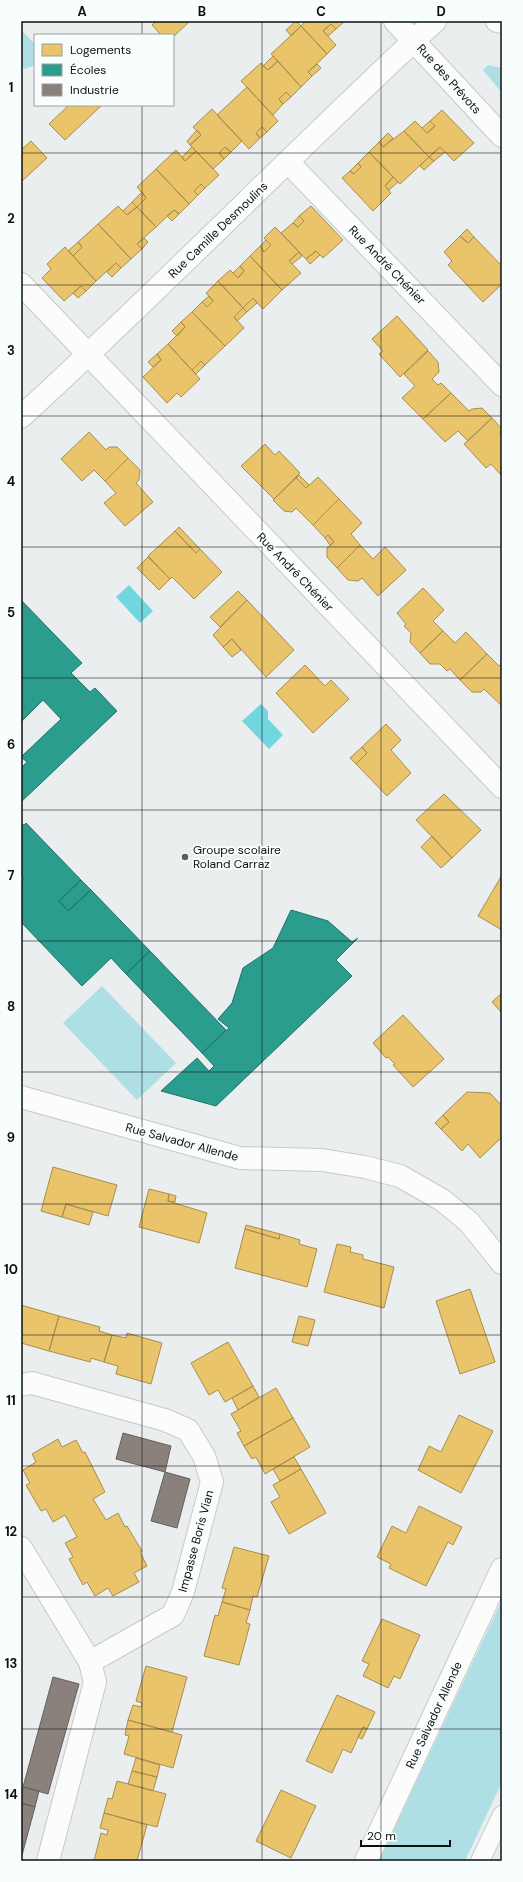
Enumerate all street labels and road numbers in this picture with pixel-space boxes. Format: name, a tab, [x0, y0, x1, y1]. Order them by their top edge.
street label: Rue des Prévots	[413, 41, 485, 117]
street label: Rue Camille Desmoulins	[165, 178, 271, 282]
street label: Rue André Chénier	[345, 222, 429, 308]
street label: Rue André Chénier	[253, 529, 337, 615]
street label: Rue Salvador Allende	[124, 1119, 240, 1165]
street label: Impasse Boris Vian	[175, 1488, 217, 1594]
street label: Rue Salvador Allende	[402, 1659, 466, 1771]

